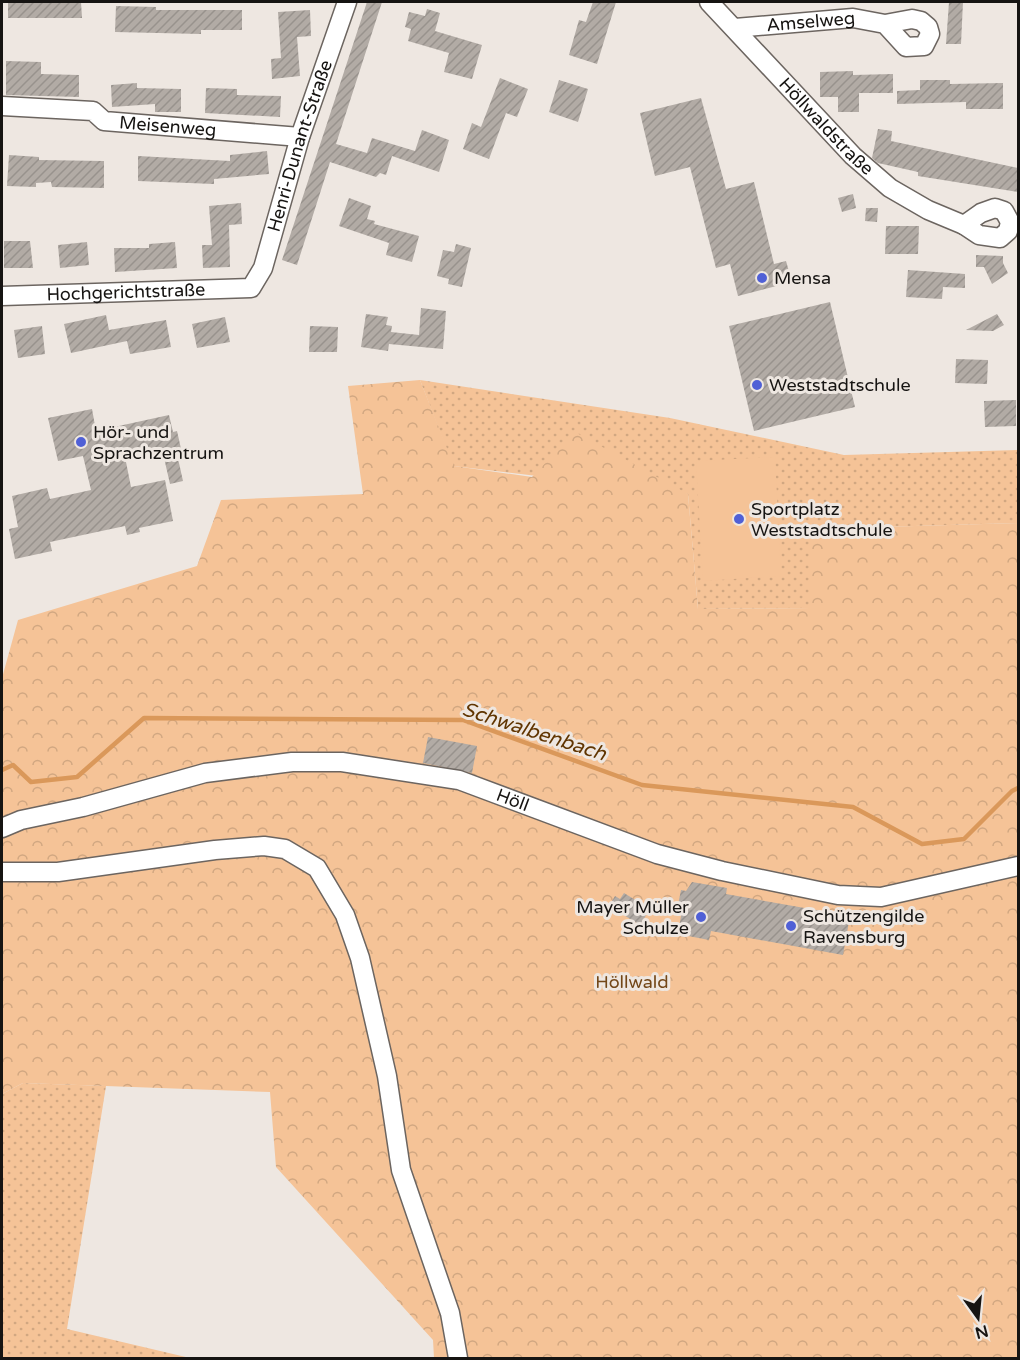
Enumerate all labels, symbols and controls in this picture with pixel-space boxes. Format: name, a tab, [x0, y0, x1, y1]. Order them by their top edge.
street label: Amselweg	[766, 7, 856, 36]
street label: Henri-Dunant-Straße	[263, 57, 337, 234]
street label: Höllwaldstraße	[774, 73, 878, 180]
street label: Meisenweg	[118, 111, 217, 141]
place label: Mensa	[774, 267, 831, 289]
marker: Mensa	[755, 271, 769, 285]
street label: Hochgerichtstraße	[46, 278, 206, 306]
place label: Weststadtschule	[769, 374, 911, 396]
marker: Weststadtschule	[750, 378, 764, 392]
place label: Hör- und Sprachzentrum	[93, 421, 224, 464]
marker: Hör- und Sprachzentrum	[74, 435, 88, 449]
place label: Sportplatz Weststadtschule	[751, 498, 893, 541]
marker: Sportplatz Weststadtschule	[732, 512, 746, 526]
water label: Schwalbenbach	[459, 697, 610, 767]
street label: Höll	[493, 784, 532, 816]
place label: Mayer Müller Schulze	[576, 896, 689, 939]
place label: Schützengilde Ravensburg	[803, 905, 924, 948]
marker: Mayer Müller Schulze	[694, 910, 708, 924]
marker: Schützengilde Ravensburg	[784, 919, 798, 933]
park label: Höllwald	[595, 971, 669, 993]
north arrow	[948, 1288, 1008, 1348]
text: N	[973, 1320, 990, 1343]

